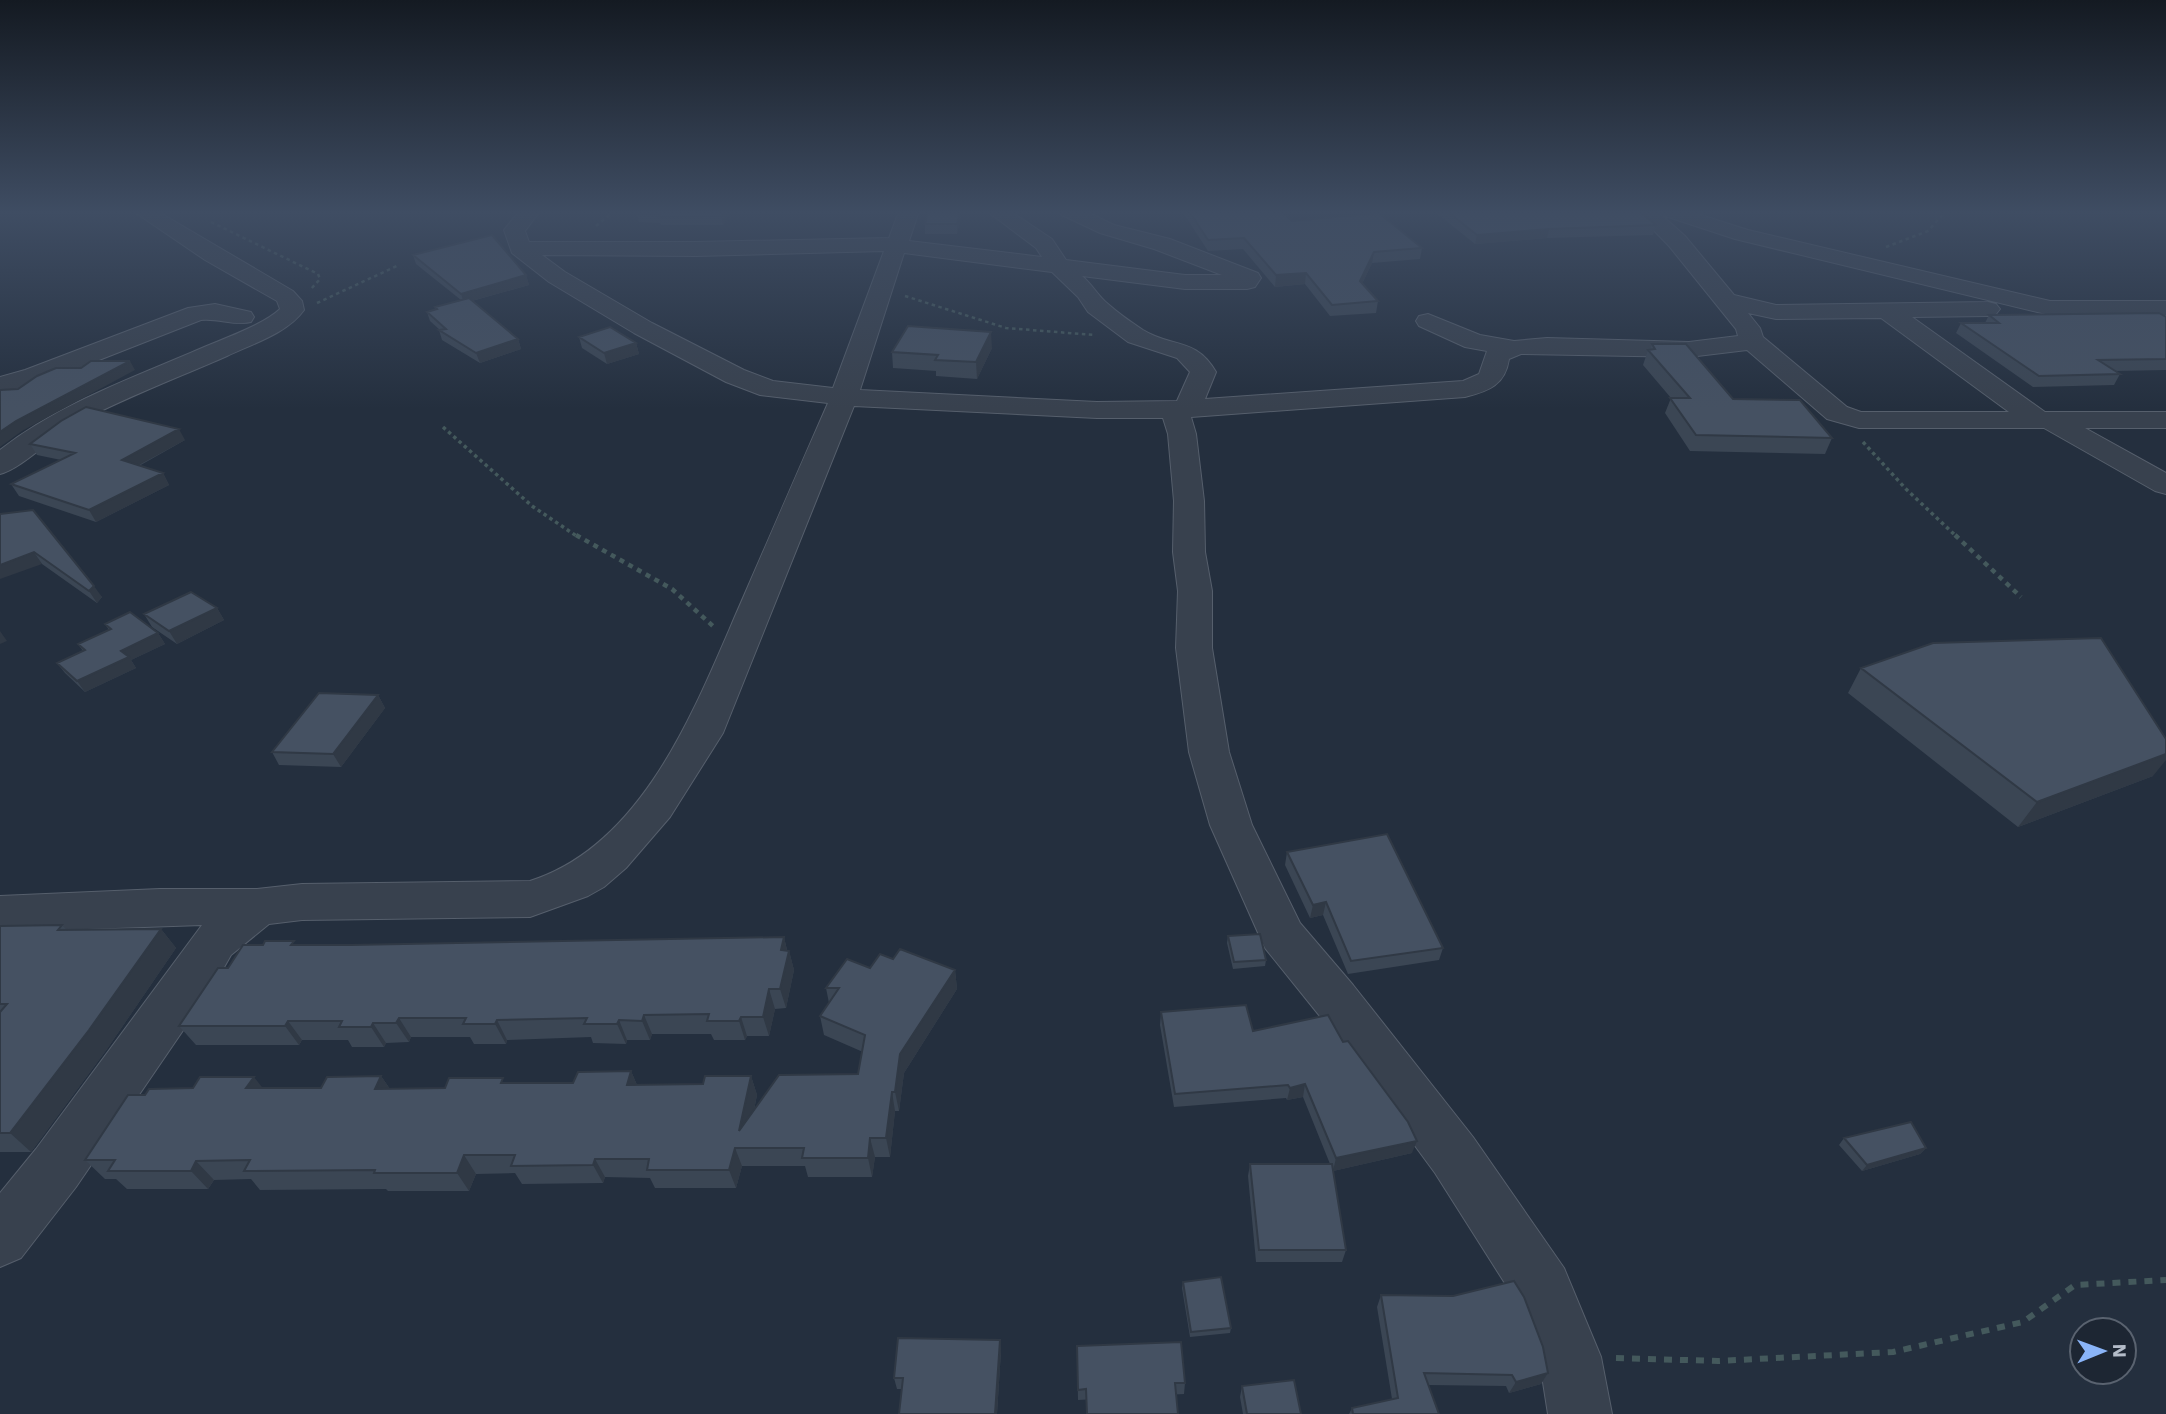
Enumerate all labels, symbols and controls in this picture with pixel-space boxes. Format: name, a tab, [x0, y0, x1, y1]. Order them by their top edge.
north arrow	[2068, 1316, 2138, 1386]
text: N	[2108, 1343, 2131, 1358]

